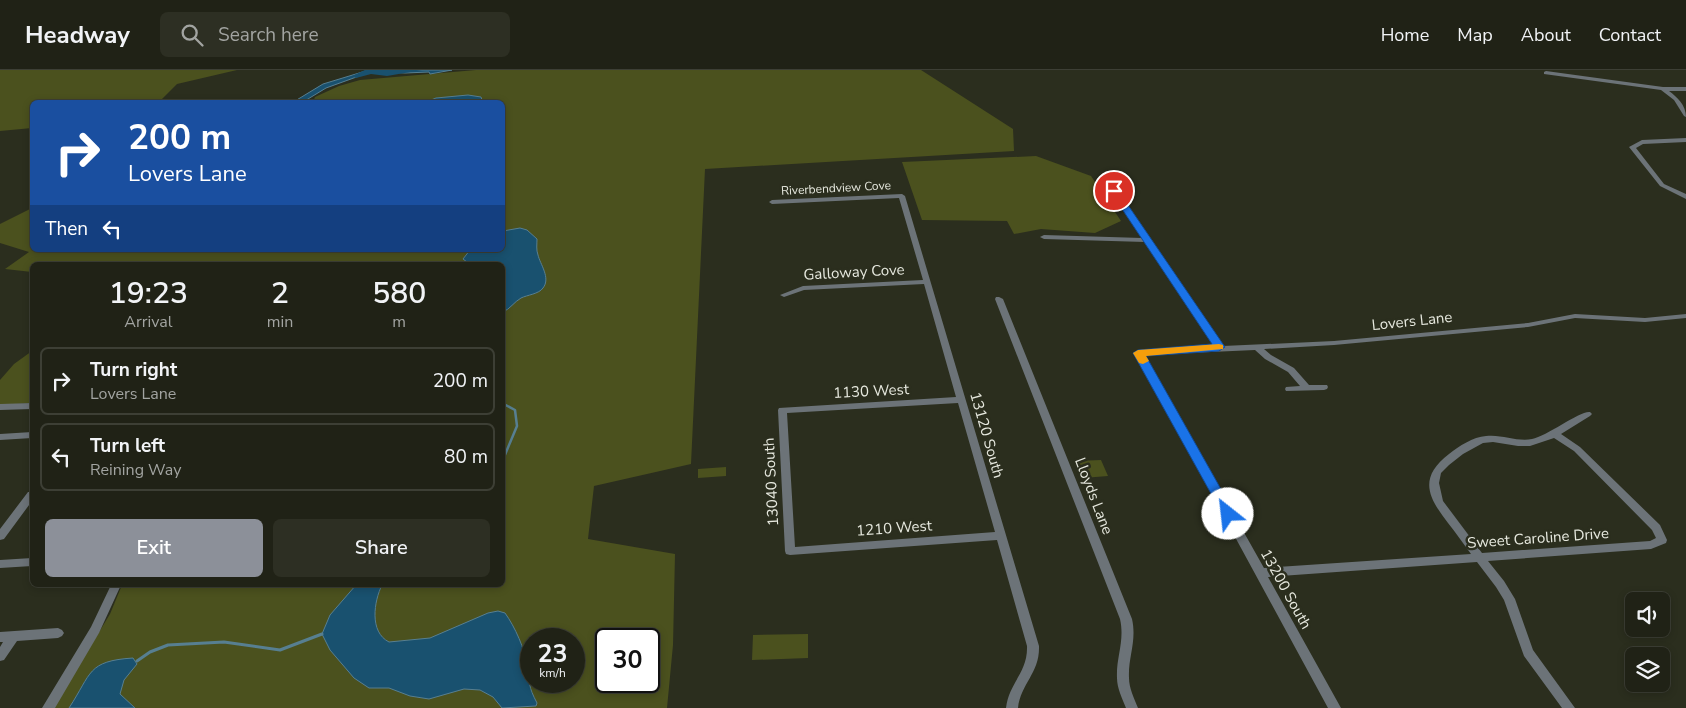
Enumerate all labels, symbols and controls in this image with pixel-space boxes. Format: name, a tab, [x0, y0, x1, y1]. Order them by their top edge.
search box	[160, 12, 510, 57]
text: Headway	[25, 19, 130, 51]
icon: search	[178, 21, 206, 49]
text: Search here	[218, 22, 319, 48]
text: Home	[1381, 23, 1429, 47]
text: Map	[1457, 23, 1493, 47]
text: About	[1521, 23, 1571, 47]
text: Contact	[1599, 23, 1661, 47]
text: 200 m	[128, 114, 231, 161]
icon: right	[45, 120, 110, 185]
text: Lovers Lane	[128, 159, 247, 189]
pin	[1093, 170, 1135, 212]
street label: Riverbendview Cove	[781, 177, 891, 199]
icon: arrive	[1100, 177, 1128, 205]
icon: left	[98, 215, 126, 243]
text: Then	[45, 216, 88, 242]
street label: Galloway Cove	[803, 259, 905, 285]
text: 19:23	[109, 273, 188, 314]
text: 2	[271, 273, 289, 314]
text: 580	[372, 273, 426, 314]
street label: Lovers Lane	[1371, 307, 1453, 335]
text: Arrival	[124, 311, 172, 333]
text: min	[267, 311, 293, 333]
text: m	[392, 311, 406, 333]
text: Turn right	[90, 357, 177, 383]
icon: right	[47, 367, 75, 395]
text: 200 m	[433, 368, 488, 394]
street label: 1130 West	[833, 379, 910, 403]
text: Lovers Lane	[90, 383, 176, 405]
street label: 13120 South	[965, 390, 1009, 480]
text: Turn left	[90, 433, 165, 459]
street label: 13040 South	[759, 437, 783, 527]
icon: left	[47, 443, 75, 471]
text: 80 m	[444, 444, 488, 470]
street label: Lloyds Lane	[1070, 455, 1118, 537]
text: Reining Way	[90, 459, 181, 481]
position arrow	[1201, 487, 1253, 539]
street label: 1210 West	[855, 515, 933, 541]
button: Exit	[45, 519, 263, 577]
button: Share	[273, 519, 490, 577]
street label: Sweet Caroline Drive	[1466, 523, 1610, 553]
street label: 13200 South	[1256, 545, 1316, 633]
map controls	[1625, 592, 1670, 692]
button: sound	[1625, 592, 1670, 637]
speed limit sign: 30	[595, 628, 660, 693]
text: 23	[537, 637, 568, 671]
button: layers	[1625, 647, 1670, 692]
text: km/h	[539, 665, 566, 681]

